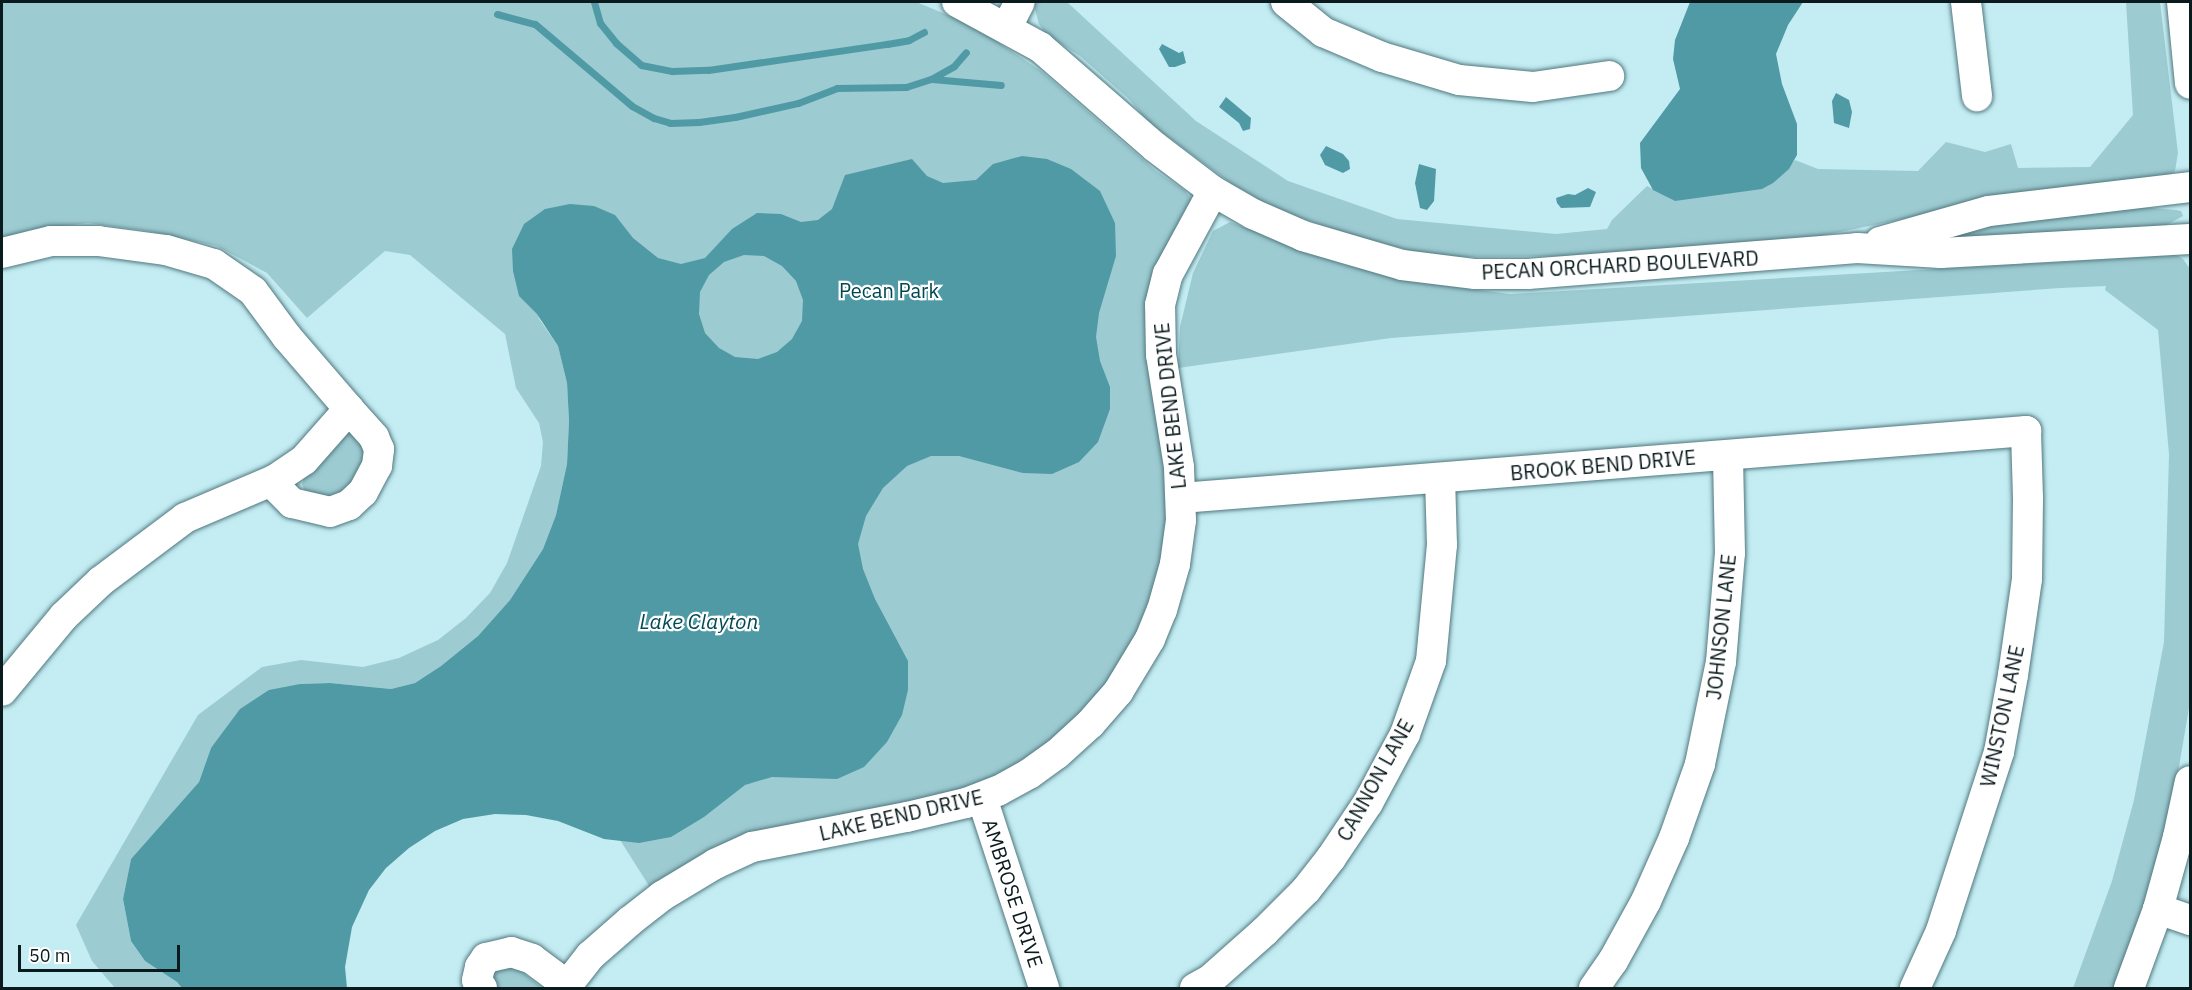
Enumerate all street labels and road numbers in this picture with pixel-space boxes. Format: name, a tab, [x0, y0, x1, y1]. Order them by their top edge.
street label: PECAN ORCHARD BOULEVARD	[1481, 246, 1759, 284]
street label: LAKE BEND DRIVE	[1149, 322, 1191, 490]
street label: BROOK BEND DRIVE	[1509, 445, 1697, 485]
street label: JOHNSON LANE	[1701, 553, 1741, 701]
street label: WINSTON LANE	[1975, 643, 2029, 789]
street label: CANNON LANE	[1332, 715, 1418, 845]
street label: LAKE BEND DRIVE	[817, 784, 985, 846]
street label: AMBROSE DRIVE	[978, 816, 1048, 970]

